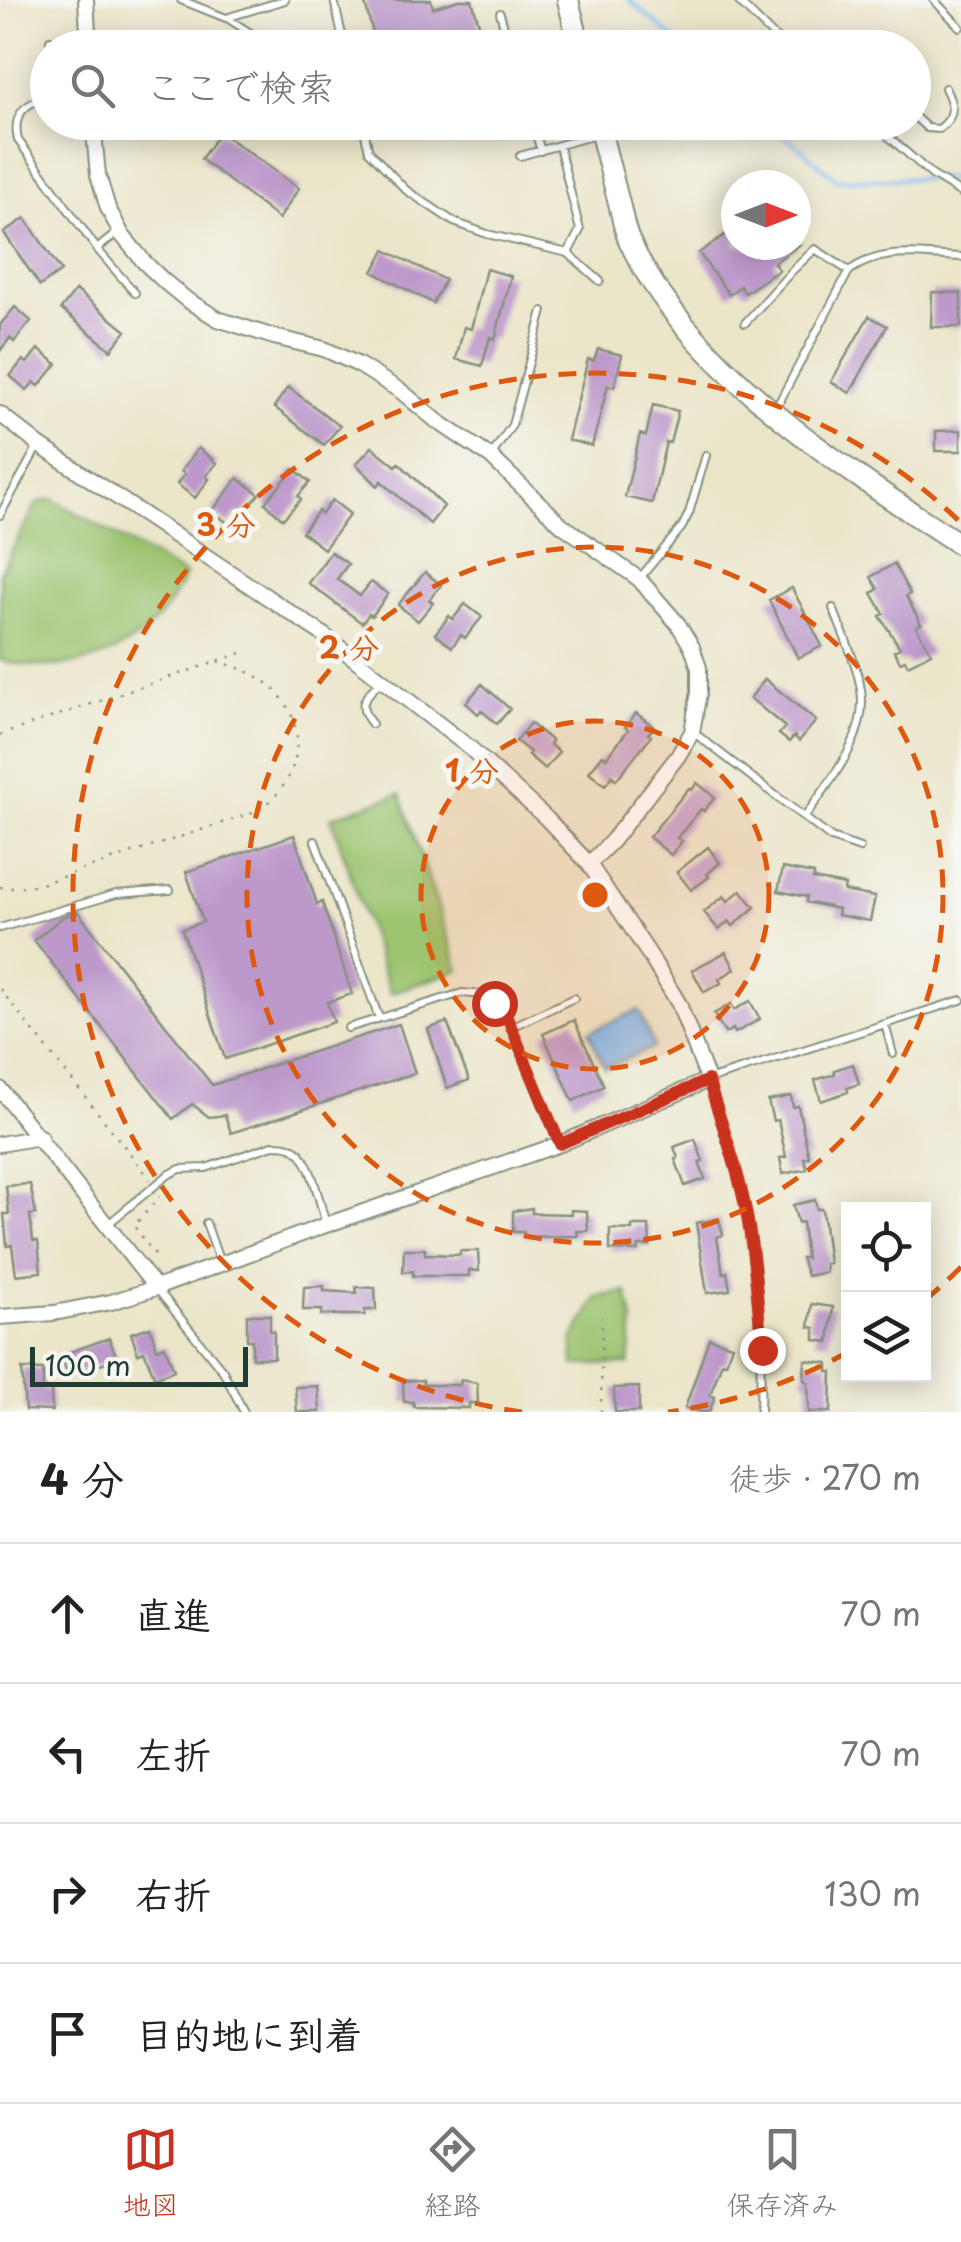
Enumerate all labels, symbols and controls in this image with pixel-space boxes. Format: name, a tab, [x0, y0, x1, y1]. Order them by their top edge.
search box	[30, 30, 931, 140]
text: ここで検索	[145, 57, 335, 114]
icon: search	[65, 58, 120, 113]
north arrow	[721, 170, 811, 260]
text: 3 分	[196, 501, 256, 546]
text: 2 分	[319, 624, 379, 669]
text: 1 分	[445, 747, 499, 792]
centre of rings	[577, 877, 613, 913]
route start	[472, 981, 518, 1027]
map controls	[841, 1202, 931, 1382]
button: locate	[841, 1202, 931, 1292]
button: layers	[841, 1292, 931, 1382]
route end	[740, 1328, 786, 1374]
scale bar	[30, 1342, 248, 1386]
text: 100 m	[45, 1343, 131, 1386]
text: 4 分	[40, 1446, 124, 1509]
text: 徒歩 · 270 m	[729, 1453, 921, 1501]
text: 直進	[135, 1585, 211, 1642]
icon: ahead	[40, 1586, 95, 1641]
text: 70 m	[841, 1589, 921, 1637]
text: 左折	[135, 1725, 211, 1782]
icon: left	[40, 1726, 95, 1781]
text: 70 m	[841, 1729, 921, 1777]
text: 右折	[135, 1865, 211, 1922]
icon: right	[40, 1866, 95, 1921]
text: 130 m	[824, 1869, 921, 1917]
text: 目的地に到着	[135, 2005, 363, 2062]
icon: arrive	[40, 2006, 95, 2061]
tab: 地図	[123, 2122, 179, 2225]
tab: 経路	[424, 2122, 480, 2225]
tab: 保存済み	[726, 2122, 838, 2225]

